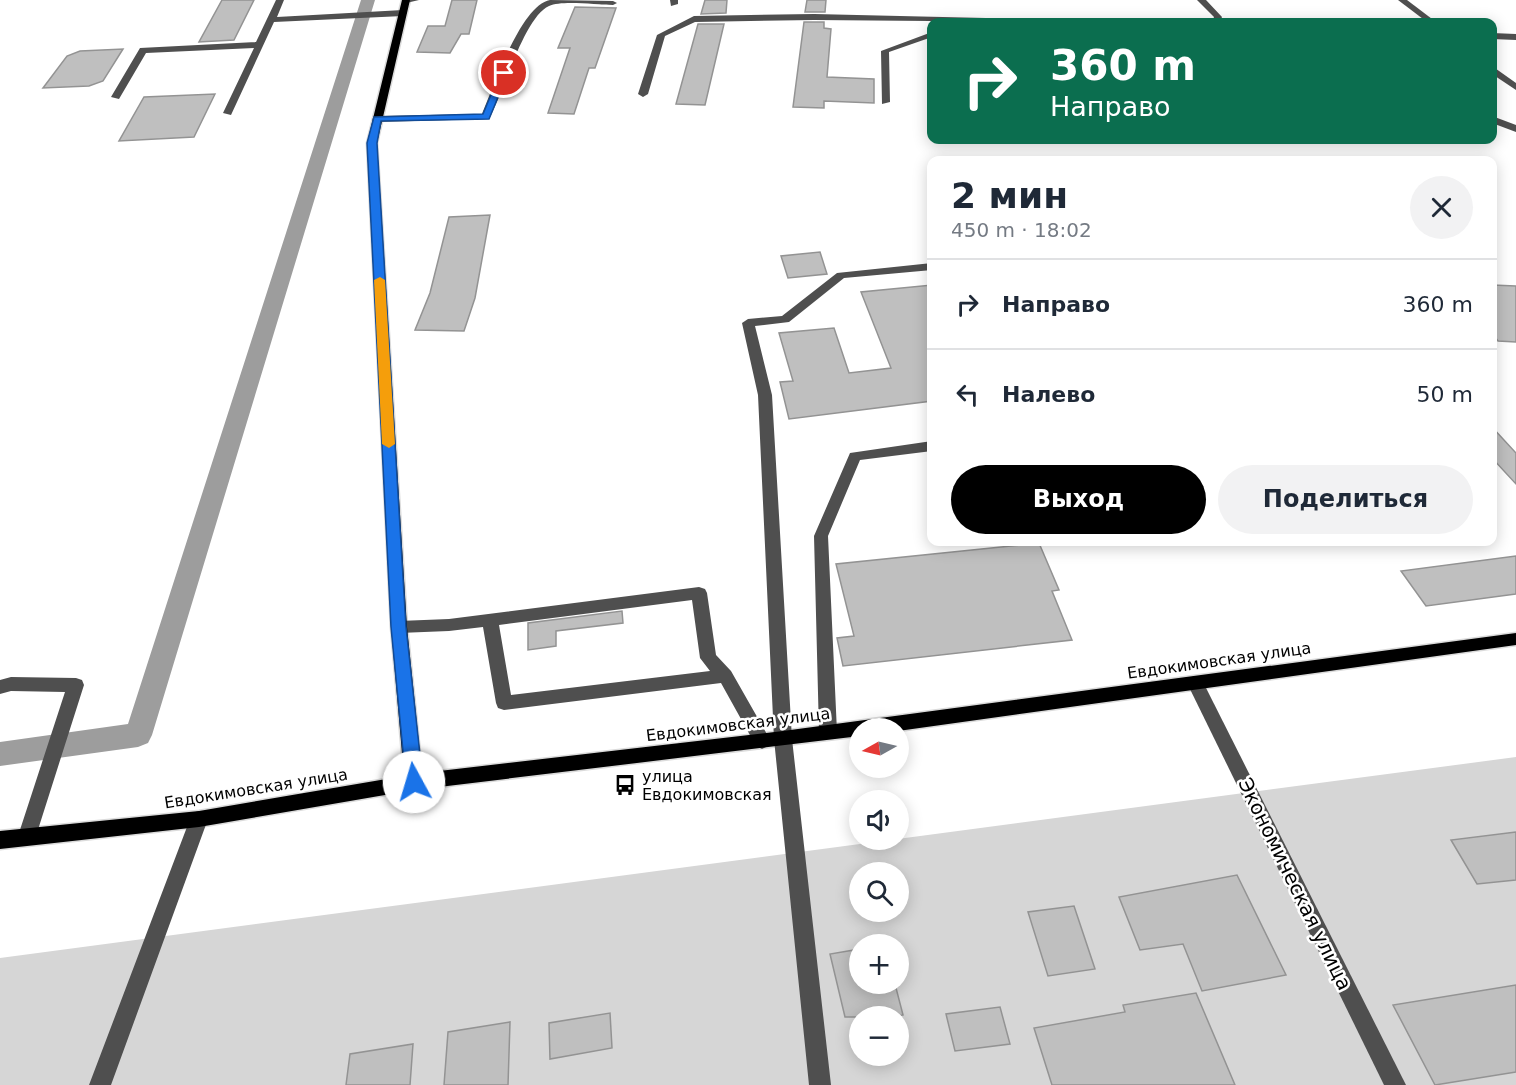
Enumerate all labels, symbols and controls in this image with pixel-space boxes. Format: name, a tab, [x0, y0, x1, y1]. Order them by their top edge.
text: 360 m	[1050, 41, 1196, 90]
icon: right	[951, 42, 1029, 120]
pin	[478, 47, 529, 98]
icon: arrive	[487, 56, 520, 89]
text: Направо	[1050, 91, 1171, 122]
text: 2 мин	[951, 175, 1068, 216]
button: close	[1410, 176, 1473, 239]
text: 450 m · 18:02	[951, 218, 1092, 242]
icon: right	[951, 288, 984, 321]
text: Направо	[1002, 292, 1110, 317]
text: 360 m	[1403, 292, 1473, 317]
icon: left	[951, 378, 984, 411]
text: Налево	[1002, 382, 1095, 407]
text: 50 m	[1417, 382, 1473, 407]
button: Выход	[951, 465, 1206, 534]
button: Поделиться	[1218, 465, 1473, 534]
street label: Евдокимовская улица	[1126, 638, 1312, 683]
street label: Евдокимовская улица	[645, 704, 831, 745]
north arrow	[849, 718, 909, 778]
map controls	[849, 718, 909, 1066]
position arrow	[382, 750, 446, 814]
street label: Евдокимовская улица	[163, 765, 349, 812]
place label: улица Евдокимовская	[642, 767, 772, 804]
bus stop icon: улица Евдокимовская	[613, 773, 637, 797]
street label: Экономическая улица	[1233, 774, 1357, 994]
button: sound	[849, 790, 909, 850]
button: search	[849, 862, 909, 922]
button: +	[849, 934, 909, 994]
button: −	[849, 1006, 909, 1066]

